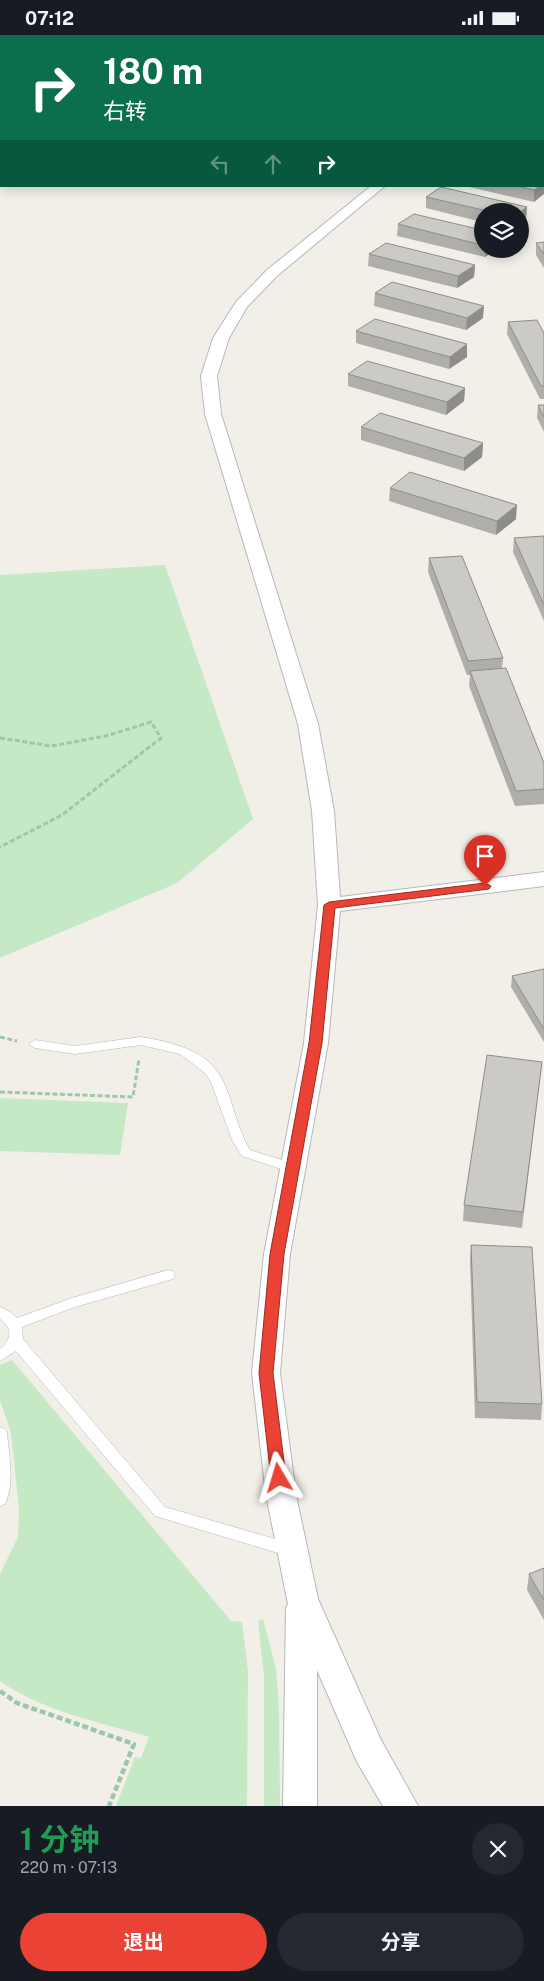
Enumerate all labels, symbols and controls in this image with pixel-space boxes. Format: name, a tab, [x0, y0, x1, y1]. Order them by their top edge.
text: 07:12	[25, 7, 74, 29]
text: 180 m	[103, 51, 203, 92]
icon: right	[20, 55, 85, 120]
text: 右转	[103, 98, 147, 124]
icon: left	[206, 150, 234, 178]
icon: ahead	[259, 150, 287, 178]
icon: right	[312, 150, 340, 178]
map controls	[474, 203, 529, 258]
button: layers	[474, 203, 529, 258]
pin	[464, 835, 506, 886]
icon: arrive	[471, 842, 499, 870]
position arrow	[252, 1451, 304, 1503]
text: 1 分钟	[20, 1821, 100, 1857]
button: close	[472, 1823, 524, 1875]
text: 220 m · 07:13	[20, 1858, 117, 1877]
button: 退出	[20, 1913, 267, 1971]
button: 分享	[277, 1913, 524, 1971]

